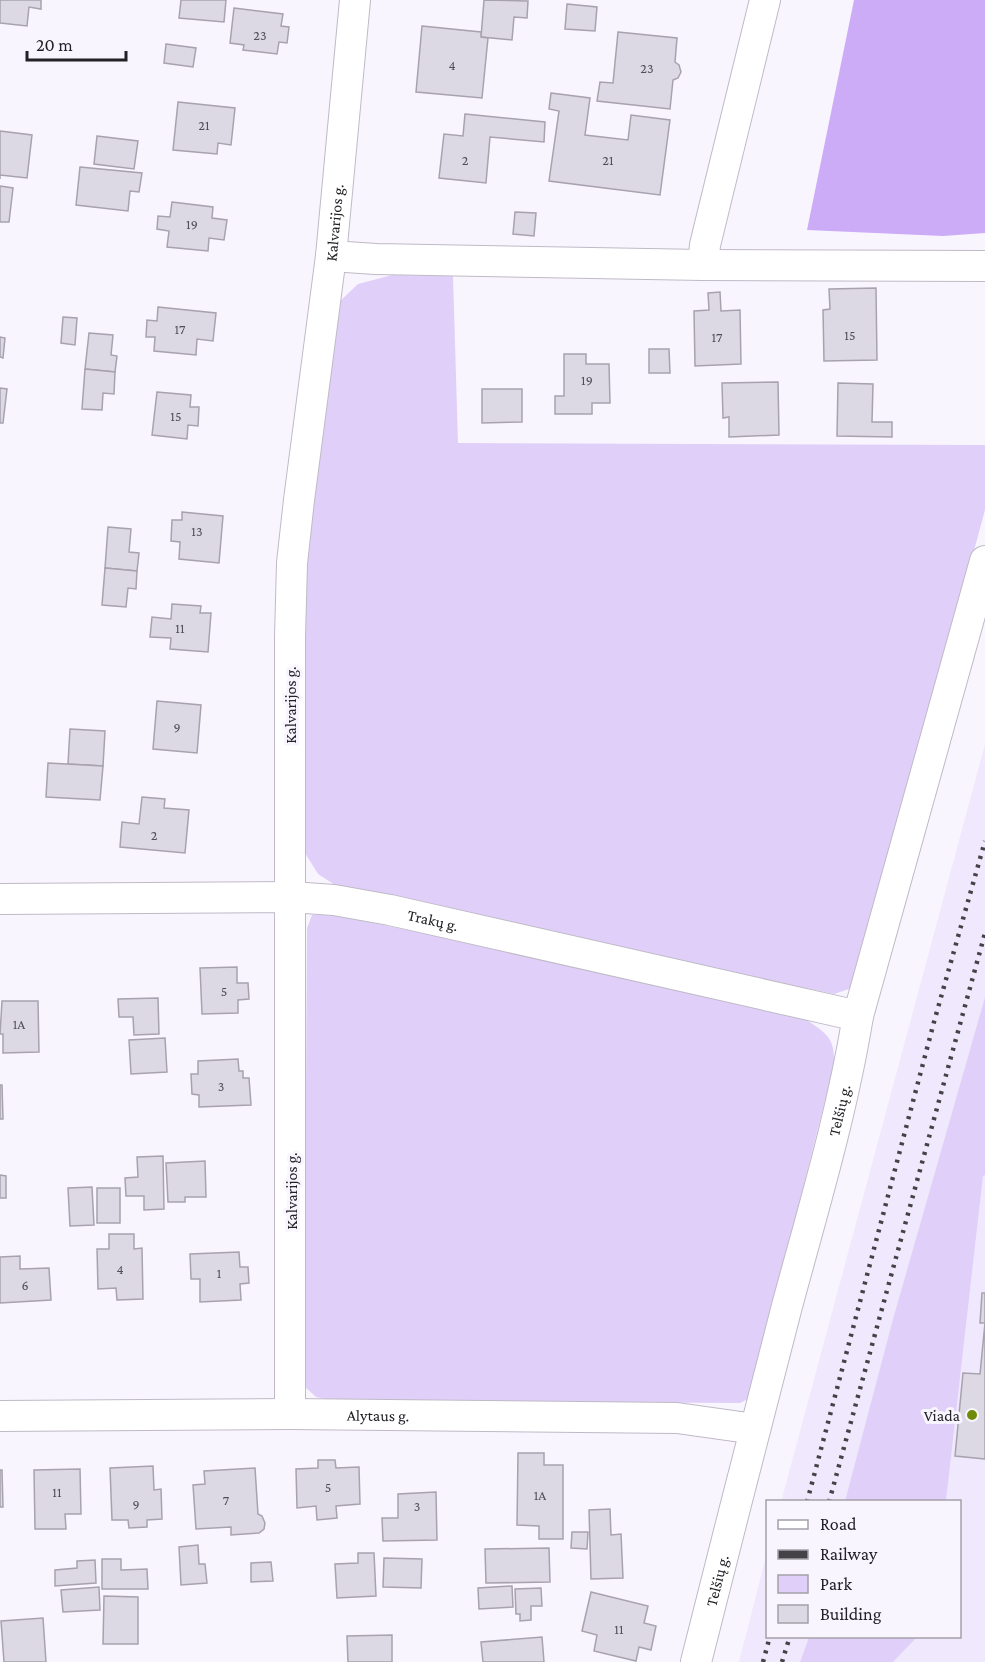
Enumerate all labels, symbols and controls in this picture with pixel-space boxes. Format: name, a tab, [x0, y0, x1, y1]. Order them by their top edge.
scale bar	[27, 24, 126, 62]
house number: 23	[253, 27, 267, 43]
text: 20 m	[36, 35, 73, 55]
house number: 4	[448, 57, 456, 73]
house number: 23	[640, 60, 654, 76]
house number: 21	[198, 117, 210, 133]
house number: 2	[462, 152, 469, 168]
house number: 21	[602, 152, 614, 168]
street label: Kalvarijos g.	[322, 183, 347, 262]
house number: 19	[186, 216, 198, 232]
house number: 17	[174, 321, 186, 337]
house number: 15	[844, 327, 856, 343]
house number: 17	[711, 329, 723, 345]
house number: 19	[581, 372, 593, 388]
house number: 15	[170, 408, 182, 424]
house number: 13	[191, 523, 203, 539]
house number: 11	[175, 620, 185, 636]
street label: Kalvarijos g.	[282, 666, 300, 744]
house number: 9	[173, 719, 181, 735]
house number: 2	[151, 827, 158, 843]
street label: Trakų g.	[406, 906, 460, 934]
house number: 5	[221, 983, 227, 999]
house number: 1A	[13, 1016, 25, 1032]
house number: 3	[218, 1078, 224, 1094]
street label: Telšių g.	[825, 1083, 854, 1138]
street label: Kalvarijos g.	[283, 1152, 301, 1230]
house number: 4	[116, 1261, 124, 1277]
house number: 1	[217, 1265, 222, 1281]
house number: 6	[21, 1277, 29, 1293]
street label: Alytaus g.	[347, 1407, 409, 1425]
place label: Viada	[924, 1407, 961, 1424]
marker: Viada	[965, 1408, 979, 1422]
house number: 5	[325, 1479, 331, 1495]
house number: 11	[52, 1484, 62, 1500]
house number: 1A	[534, 1487, 546, 1503]
house number: 7	[223, 1492, 230, 1508]
house number: 9	[132, 1496, 140, 1512]
house number: 3	[414, 1498, 420, 1514]
legend	[766, 1500, 961, 1638]
text: Road	[820, 1514, 857, 1534]
text: Railway	[820, 1544, 878, 1564]
street label: Telšių g.	[702, 1553, 732, 1608]
text: Park	[820, 1574, 852, 1594]
text: Building	[820, 1604, 882, 1624]
house number: 11	[614, 1621, 624, 1637]

